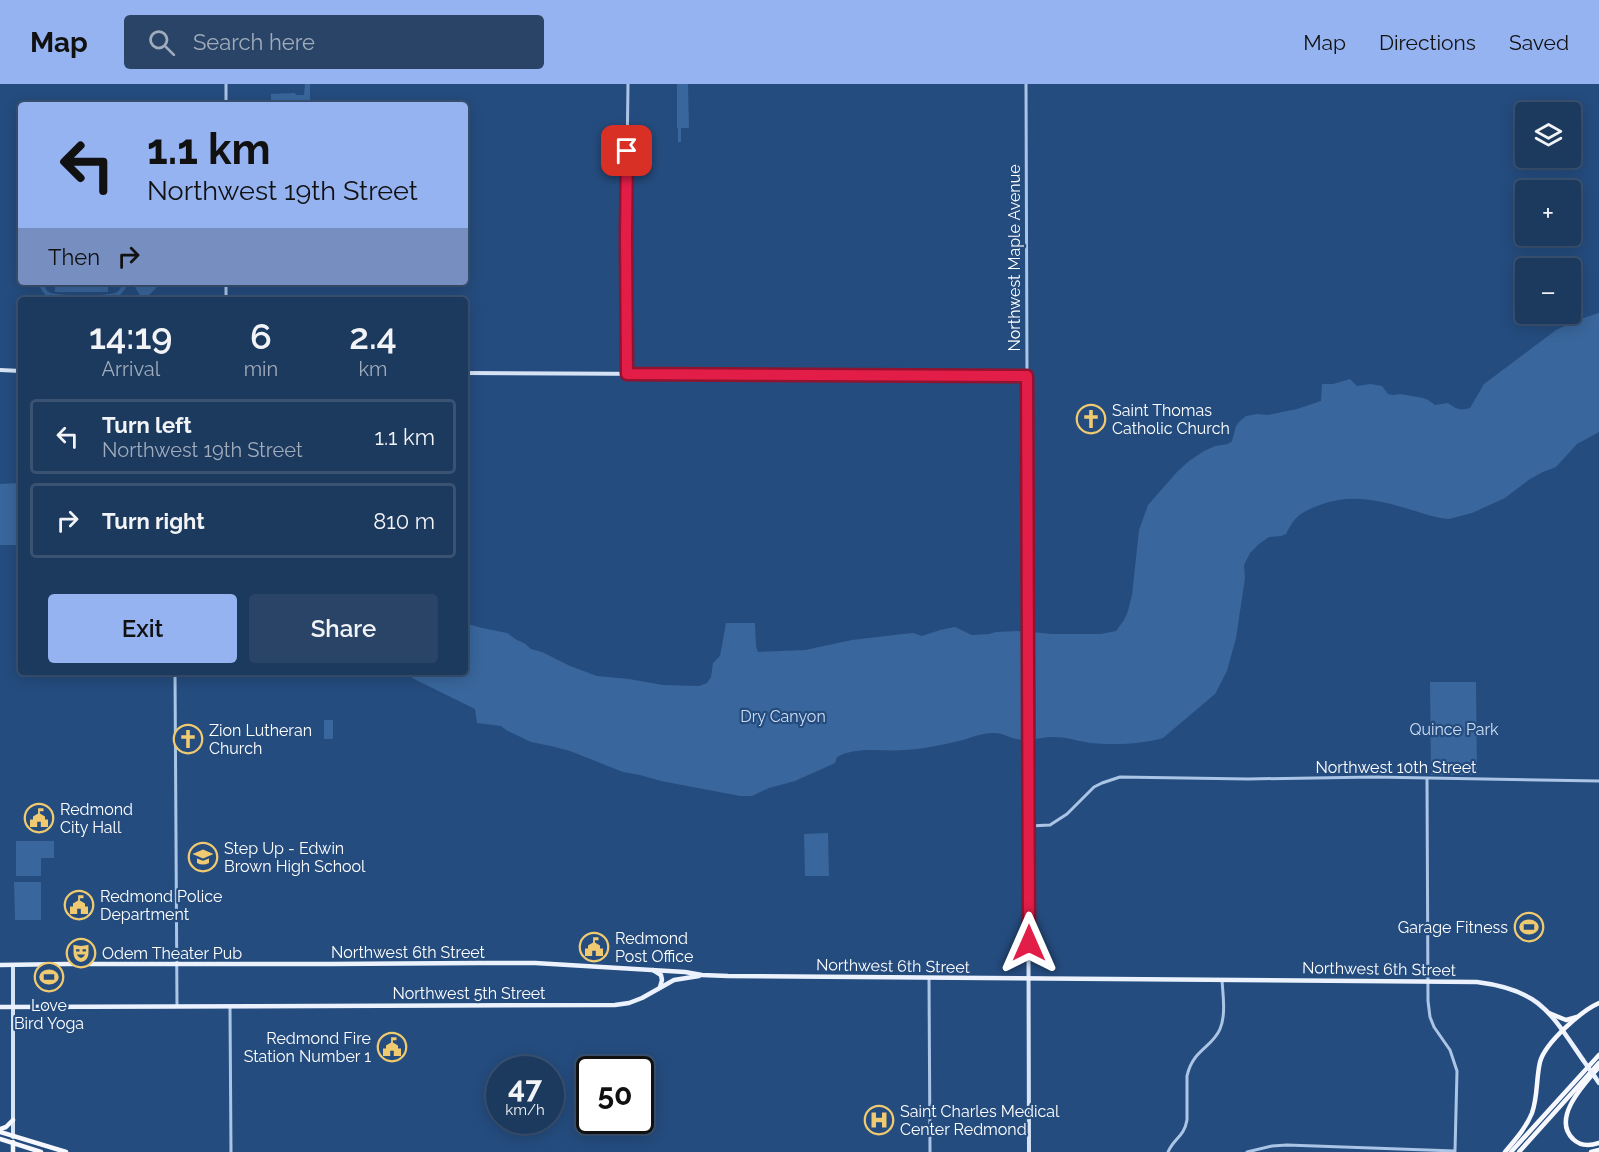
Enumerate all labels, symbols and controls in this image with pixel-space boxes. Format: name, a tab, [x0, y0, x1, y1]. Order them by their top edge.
search box	[124, 15, 544, 69]
text: Map	[30, 26, 88, 59]
icon: search	[145, 26, 178, 59]
text: Search here	[193, 29, 315, 55]
text: Map	[1303, 30, 1346, 55]
text: Directions	[1379, 30, 1476, 55]
text: Saved	[1509, 30, 1569, 55]
map controls	[1515, 102, 1581, 324]
button: layers	[1515, 102, 1581, 168]
text: 1.1 km	[147, 125, 271, 174]
pin	[601, 125, 652, 176]
icon: left	[48, 126, 126, 204]
icon: arrive	[610, 134, 643, 167]
street label: Northwest Maple Avenue	[1005, 164, 1024, 352]
text: Northwest 19th Street	[147, 175, 418, 206]
button: +	[1515, 180, 1581, 246]
icon: right	[112, 240, 145, 273]
text: Then	[48, 244, 100, 270]
button: −	[1515, 258, 1581, 324]
text: 14:19	[89, 315, 173, 357]
text: 6	[250, 315, 272, 357]
text: 2.4	[349, 315, 397, 357]
text: Arrival	[101, 357, 160, 381]
text: min	[244, 357, 278, 381]
text: km	[359, 357, 388, 381]
place label: Saint Thomas Catholic Church	[1112, 401, 1230, 438]
church icon: Saint Thomas Catholic Church	[1075, 403, 1107, 435]
text: Turn left	[102, 412, 192, 438]
icon: left	[51, 420, 84, 453]
text: 1.1 km	[375, 424, 435, 450]
text: Northwest 19th Street	[102, 438, 303, 462]
icon: right	[51, 504, 84, 537]
text: Turn right	[102, 508, 205, 534]
text: 810 m	[373, 508, 435, 534]
button: Exit	[48, 594, 237, 663]
button: Share	[249, 594, 438, 663]
park label: Dry Canyon	[740, 707, 826, 726]
park label: Quince Park	[1409, 720, 1499, 739]
place label: Zion Lutheran Church	[209, 721, 312, 758]
church icon: Zion Lutheran Church	[172, 723, 204, 755]
street label: Northwest 10th Street	[1316, 758, 1477, 777]
place label: Redmond City Hall	[60, 800, 133, 837]
public building icon: Redmond City Hall	[23, 802, 55, 834]
place label: Step Up - Edwin Brown High School	[224, 839, 366, 876]
school or university icon: Step Up - Edwin Brown High School	[187, 841, 219, 873]
place label: Redmond Police Department	[100, 887, 222, 924]
public building icon: Redmond Police Department	[63, 889, 95, 921]
position arrow	[997, 911, 1061, 975]
sports icon: Garage Fitness	[1513, 911, 1545, 943]
place label: Garage Fitness	[1398, 918, 1508, 937]
place label: Redmond Post Office	[615, 929, 693, 966]
public building icon: Redmond Post Office	[578, 931, 610, 963]
theatre icon: Odem Theater Pub	[65, 937, 97, 969]
street label: Northwest 6th Street	[331, 943, 486, 962]
place label: Odem Theater Pub	[102, 944, 242, 963]
street label: Northwest 6th Street	[816, 955, 971, 977]
street label: Northwest 6th Street	[1302, 958, 1457, 980]
sports icon: Love Bird Yoga	[33, 961, 65, 993]
street label: Northwest 5th Street	[393, 984, 546, 1003]
place label: Love Bird Yoga	[14, 996, 84, 1033]
place label: Redmond Fire Station Number 1	[244, 1029, 371, 1066]
public building icon: Redmond Fire Station Number 1	[376, 1031, 408, 1063]
speed limit sign: 50	[576, 1056, 654, 1134]
text: 47	[508, 1070, 542, 1105]
text: km/h	[505, 1101, 545, 1119]
place label: Saint Charles Medical Center Redmond	[900, 1102, 1060, 1139]
hospital icon: Saint Charles Medical Center Redmond	[863, 1104, 895, 1136]

